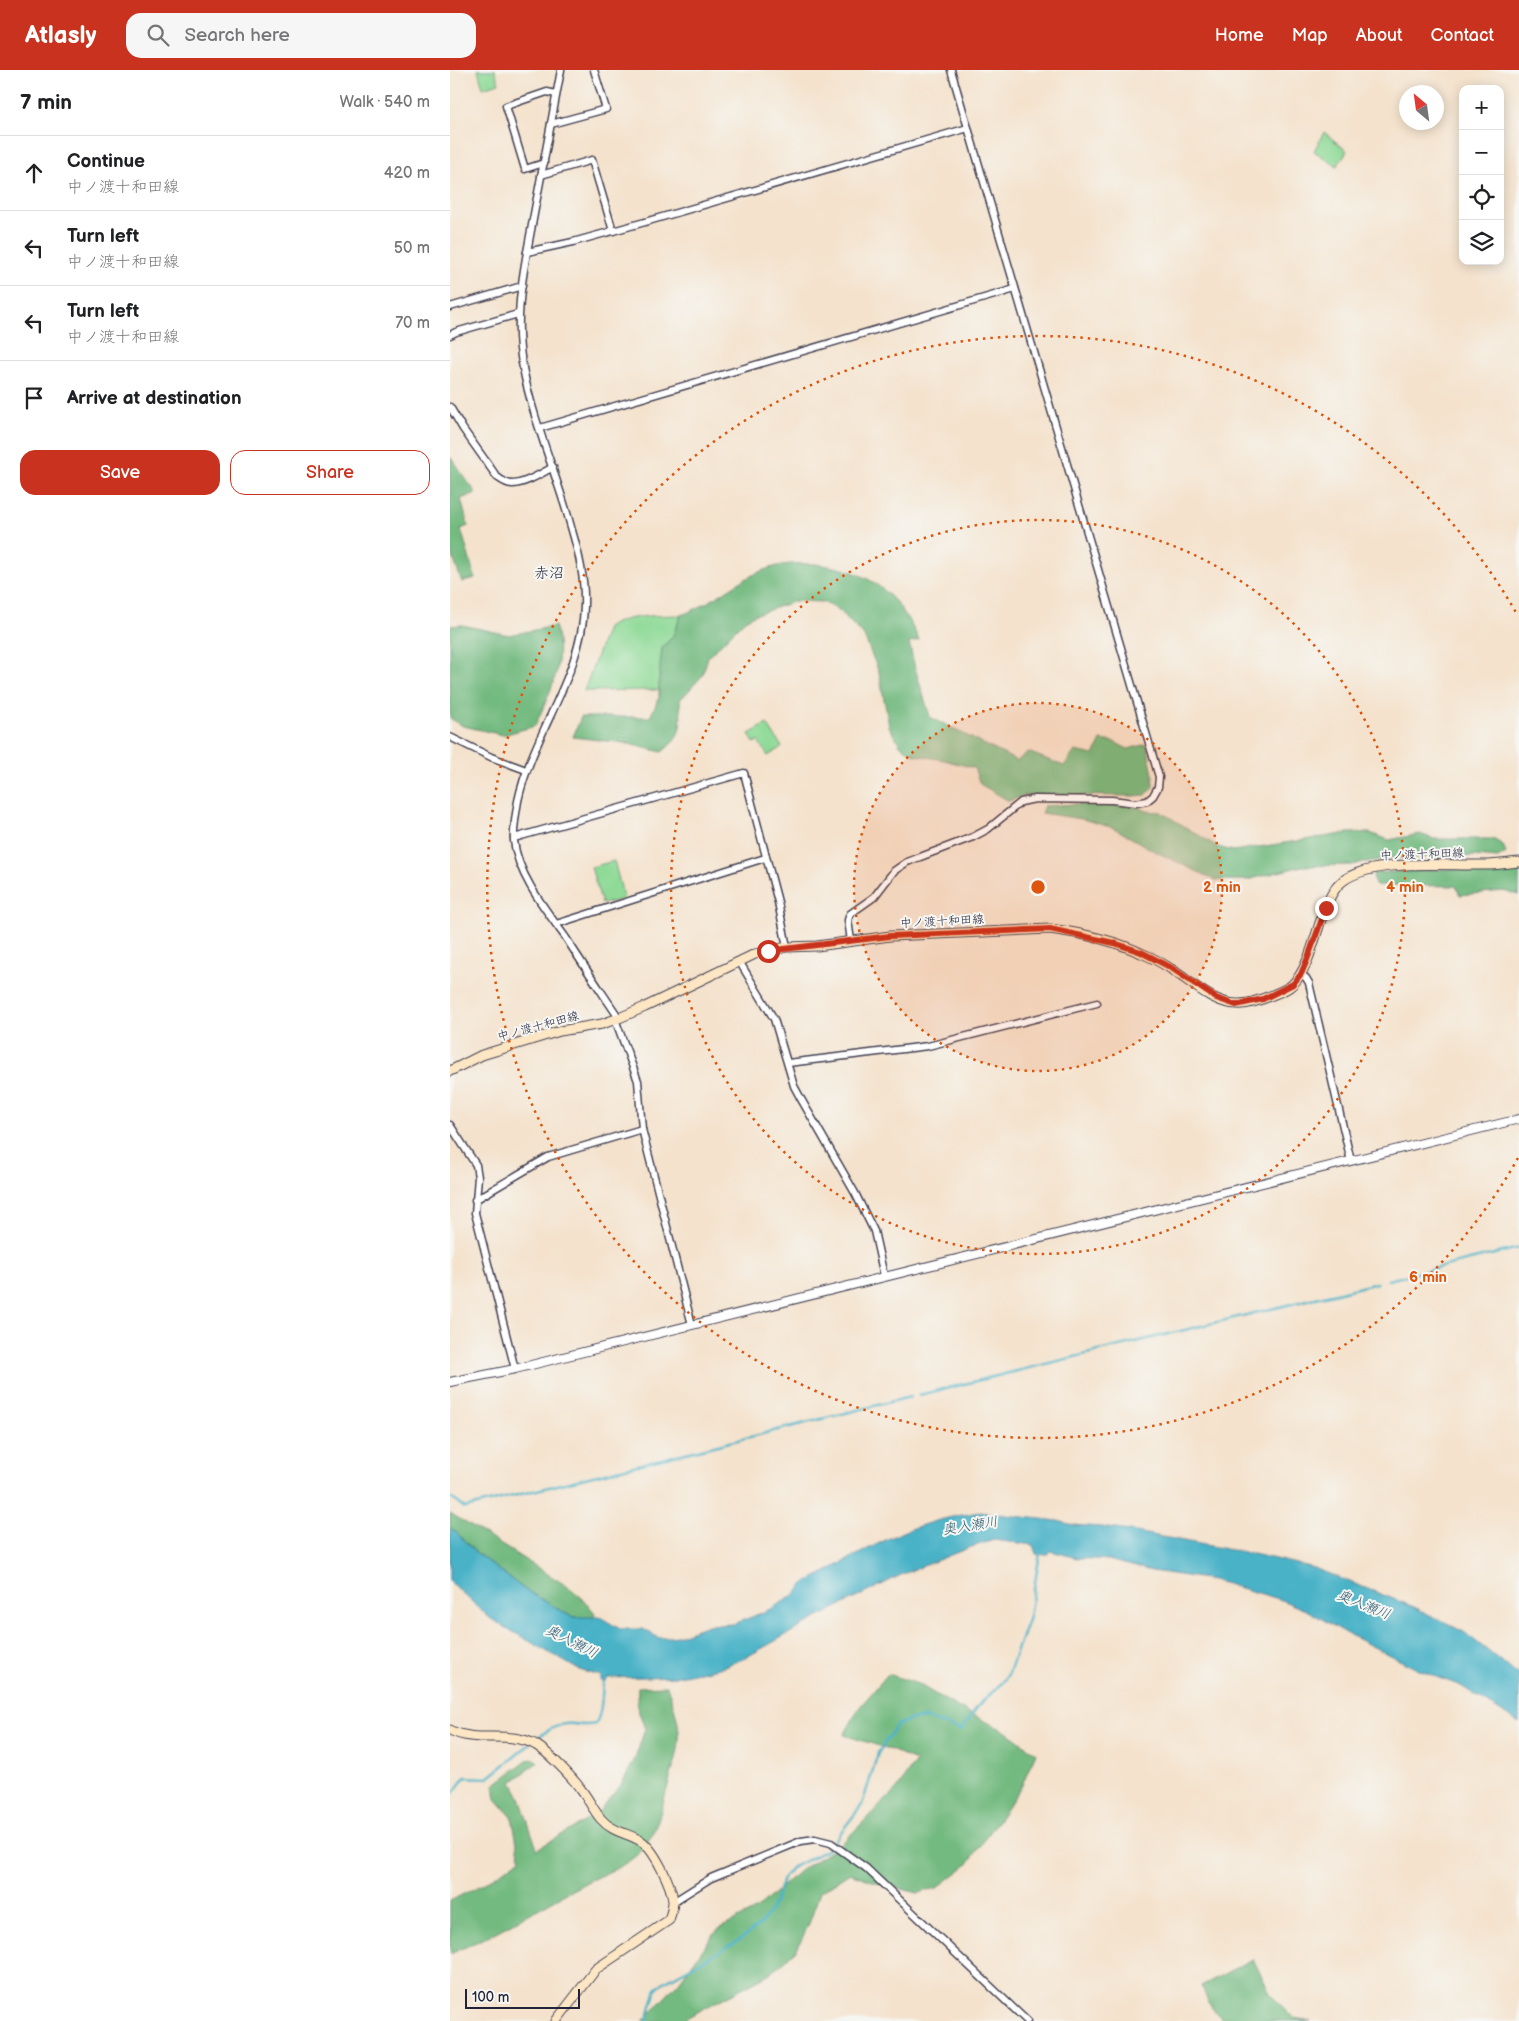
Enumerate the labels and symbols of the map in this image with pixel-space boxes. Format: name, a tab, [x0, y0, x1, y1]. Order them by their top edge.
north arrow	[1399, 85, 1444, 130]
district label: 赤沼	[534, 564, 564, 583]
street label: 中ノ渡十和田線	[1380, 846, 1464, 863]
centre of rings	[1029, 878, 1047, 896]
text: 2 min	[1203, 878, 1241, 897]
text: 4 min	[1386, 878, 1424, 897]
route end	[1315, 897, 1338, 920]
street label: 中ノ渡十和田線	[900, 912, 984, 931]
route start	[757, 940, 780, 963]
street label: 中ノ渡十和田線	[496, 1008, 581, 1045]
text: 6 min	[1409, 1268, 1447, 1287]
water label: 奥入瀬川	[941, 1513, 999, 1538]
water label: 奥入瀬川	[1335, 1586, 1393, 1623]
water label: 奥入瀬川	[543, 1621, 601, 1662]
scale bar	[465, 1986, 580, 2009]

